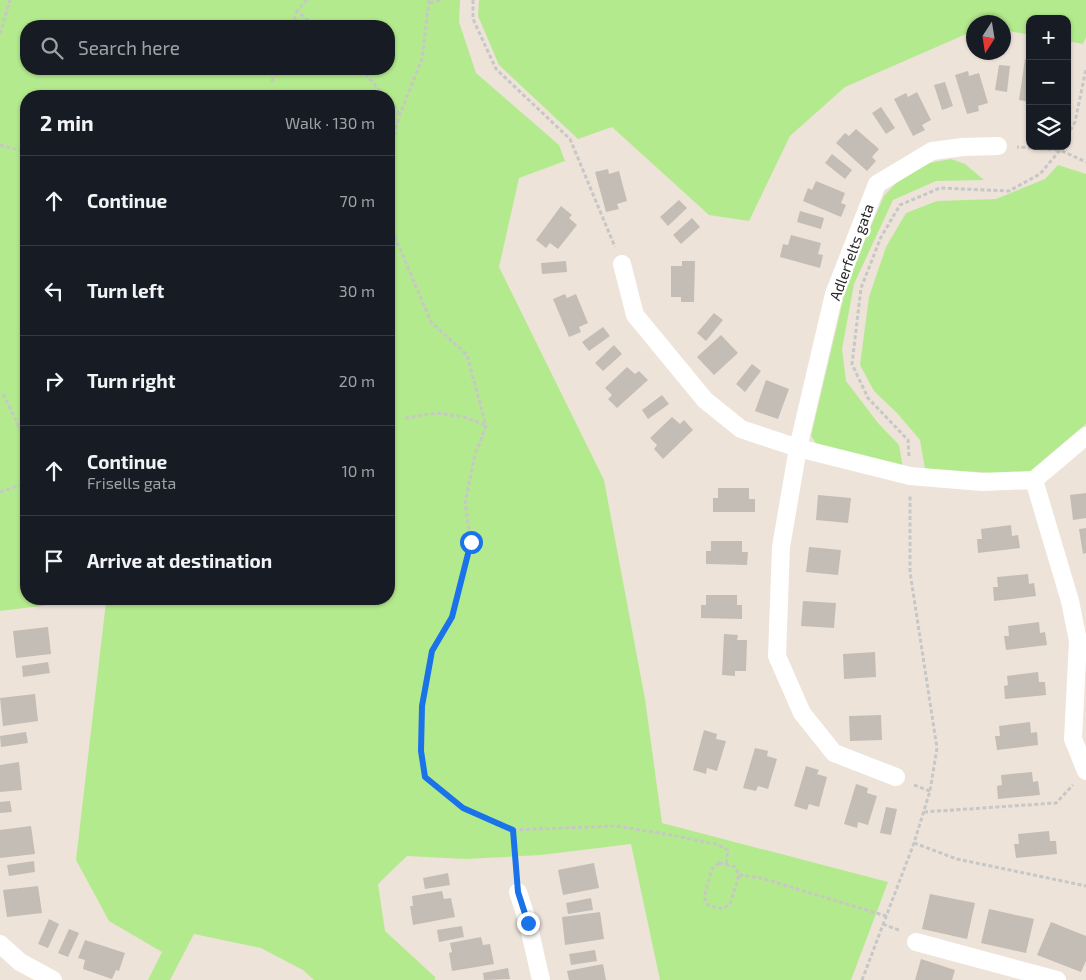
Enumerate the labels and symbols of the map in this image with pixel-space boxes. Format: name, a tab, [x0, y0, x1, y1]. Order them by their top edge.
north arrow	[966, 15, 1011, 60]
street label: Adlerfelts gata	[825, 201, 877, 303]
route start	[460, 531, 483, 554]
route end	[517, 912, 540, 935]

